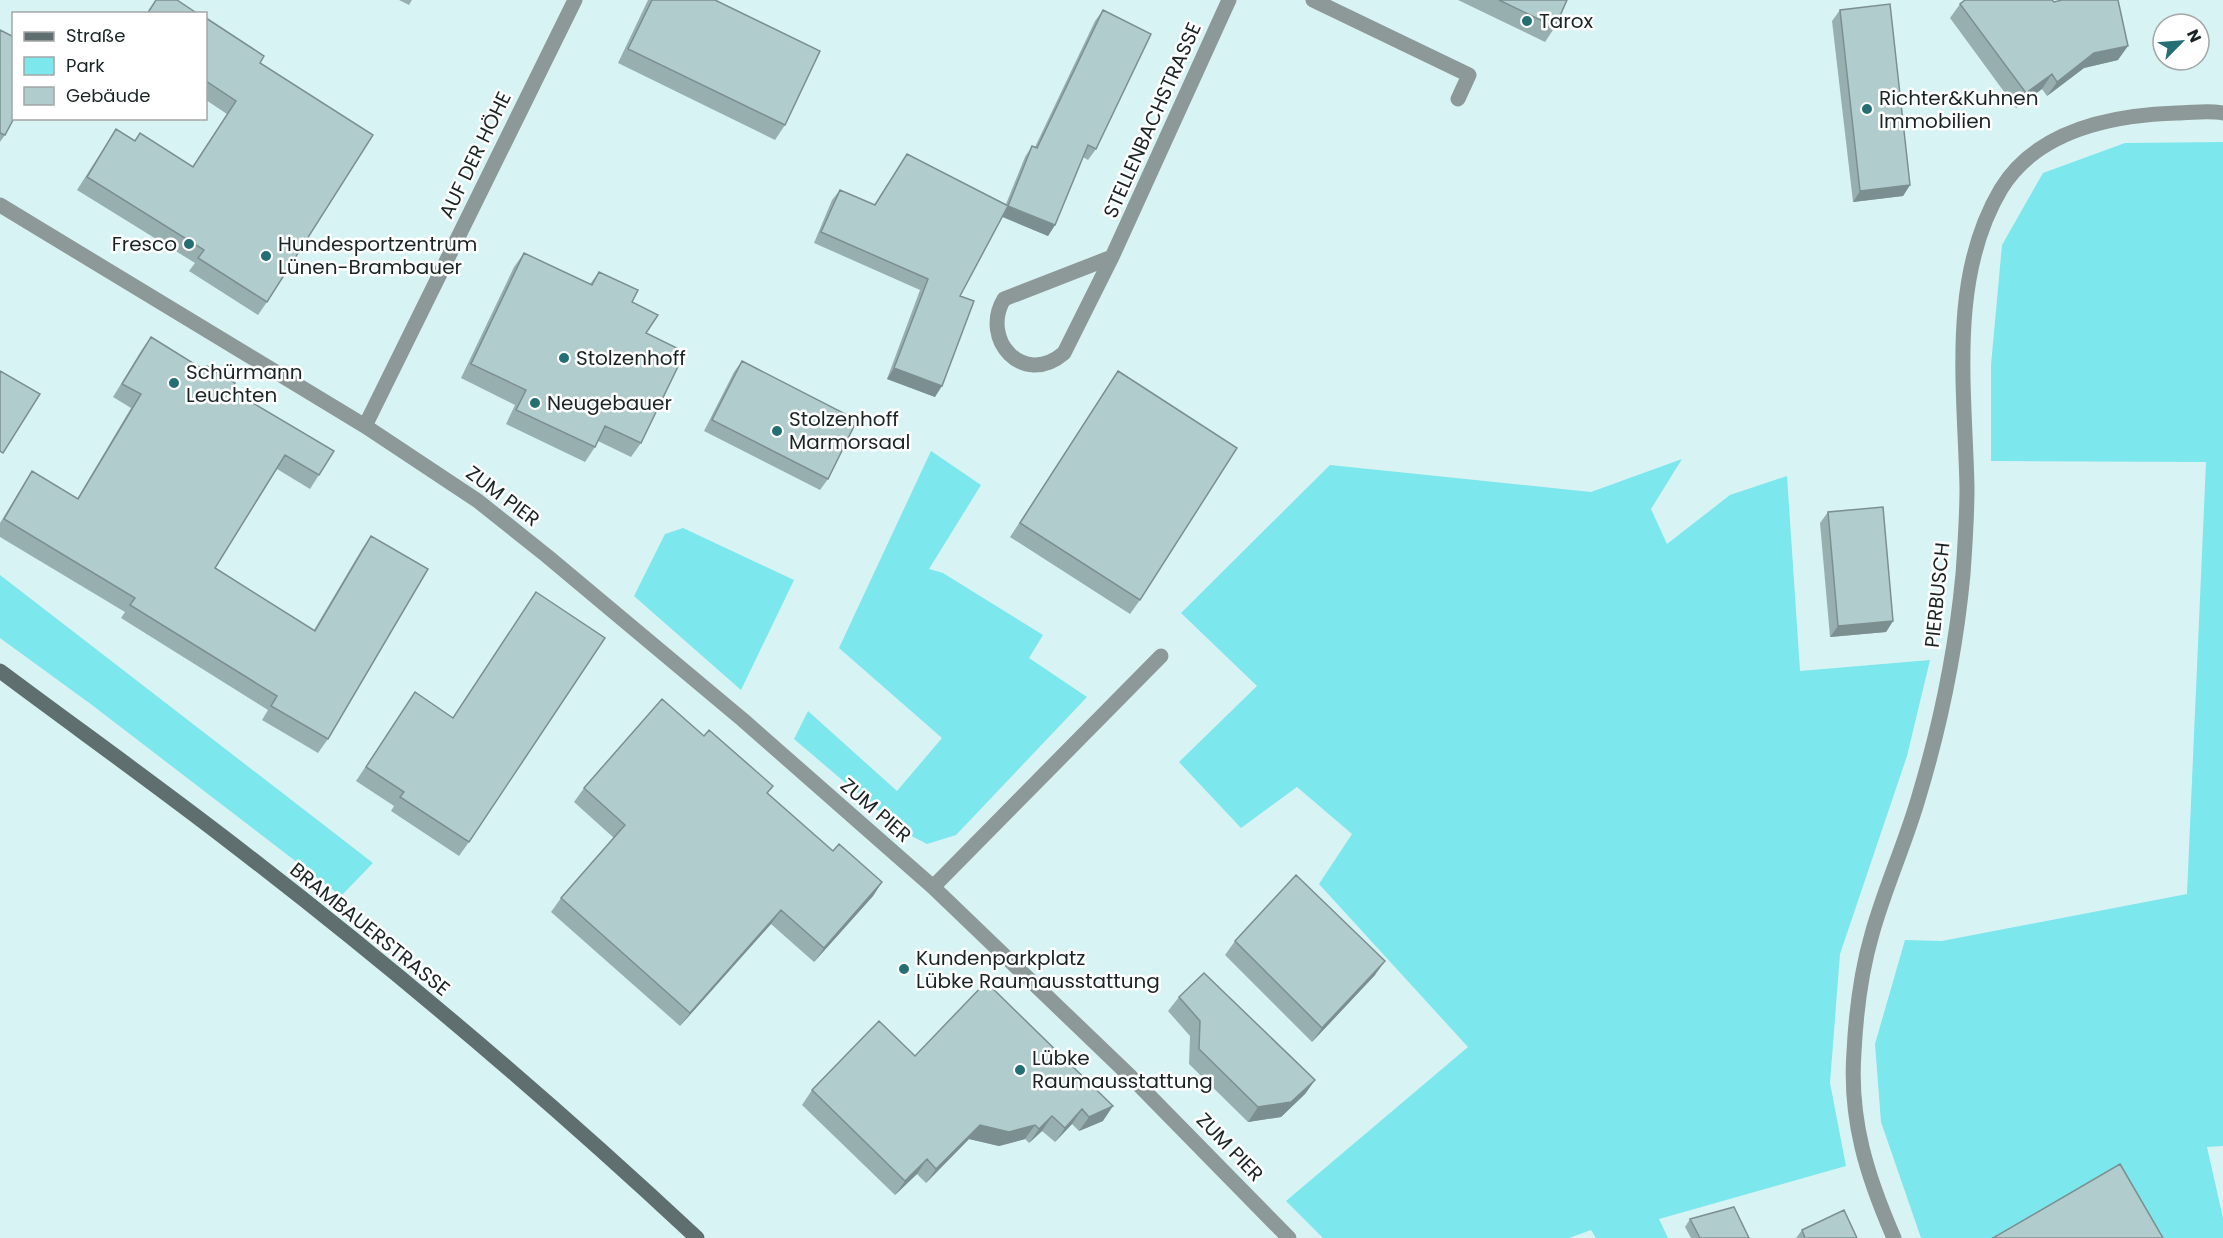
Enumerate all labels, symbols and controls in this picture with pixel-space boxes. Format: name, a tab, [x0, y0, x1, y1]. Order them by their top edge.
place label: Tarox	[1539, 7, 1594, 35]
legend	[12, 12, 207, 120]
north arrow	[2151, 12, 2211, 72]
marker: Tarox	[1520, 14, 1534, 28]
street label: STELLENBACHSTRASSE	[1096, 18, 1208, 222]
text: Straße	[66, 23, 125, 48]
text: N	[2181, 26, 2207, 46]
text: Park	[66, 53, 105, 78]
text: Gebäude	[66, 83, 150, 108]
place label: Richter&Kuhnen Immobilien	[1879, 84, 2039, 135]
street label: AUF DER HÖHE	[432, 87, 518, 223]
marker: Richter&Kuhnen Immobilien	[1860, 102, 1874, 116]
place label: Fresco	[112, 230, 177, 258]
place label: Hundesportzentrum Lünen-Brambauer	[278, 230, 477, 281]
marker: Fresco	[182, 237, 196, 251]
marker: Hundesportzentrum Lünen-Brambauer	[259, 249, 273, 263]
place label: Stolzenhoff	[576, 344, 686, 372]
marker: Stolzenhoff	[557, 351, 571, 365]
place label: Schürmann Leuchten	[186, 358, 303, 409]
marker: Schürmann Leuchten	[167, 376, 181, 390]
place label: Neugebauer	[547, 389, 672, 417]
marker: Neugebauer	[528, 396, 542, 410]
place label: Stolzenhoff Marmorsaal	[789, 405, 910, 456]
marker: Stolzenhoff Marmorsaal	[770, 424, 784, 438]
street label: ZUM PIER	[460, 459, 546, 533]
street label: PIERBUSCH	[1918, 541, 1956, 649]
street label: ZUM PIER	[834, 771, 918, 849]
street label: BRAMBAUERSTRASSE	[284, 856, 456, 1002]
place label: Kundenparkplatz Lübke Raumausstattung	[916, 944, 1160, 995]
marker: Kundenparkplatz Lübke Raumausstattung	[897, 962, 911, 976]
place label: Lübke Raumausstattung	[1032, 1044, 1213, 1095]
marker: Lübke Raumausstattung	[1013, 1063, 1027, 1077]
street label: ZUM PIER	[1190, 1106, 1270, 1188]

